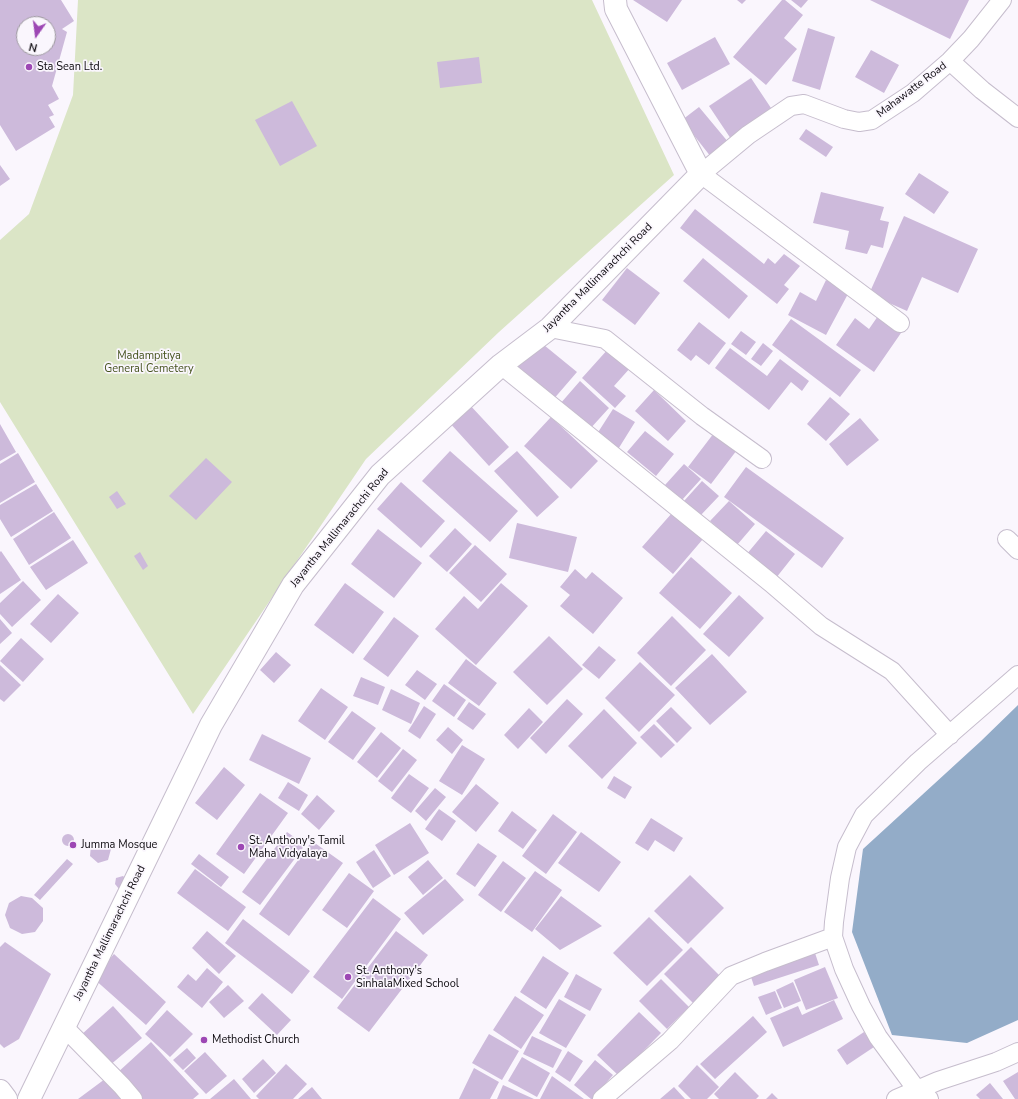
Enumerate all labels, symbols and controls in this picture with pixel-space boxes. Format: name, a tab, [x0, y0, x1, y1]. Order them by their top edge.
north arrow	[16, 16, 56, 56]
text: N	[27, 39, 39, 55]
street label: Mahawatte Road	[874, 59, 950, 121]
place label: Sta Sean Ltd.	[37, 60, 102, 74]
marker: Sta Sean Ltd.	[24, 62, 34, 72]
street label: Jayantha Mallimarachchi Road	[541, 221, 655, 335]
park label: Madampitiya General Cemetery	[104, 349, 194, 375]
street label: Jayantha Mallimarachchi Road	[288, 466, 392, 590]
place label: St. Anthony's Tamil Maha Vidyalaya	[249, 834, 345, 860]
place label: Jumma Mosque	[81, 838, 157, 852]
marker: Jumma Mosque	[68, 840, 78, 850]
marker: St. Anthony's Tamil Maha Vidyalaya	[236, 842, 246, 852]
street label: Jayantha Mallimarachchi Road	[71, 863, 149, 1003]
place label: St. Anthony's SinhalaMixed School	[356, 964, 459, 990]
marker: St. Anthony's SinhalaMixed School	[343, 972, 353, 982]
place label: Methodist Church	[212, 1033, 299, 1047]
marker: Methodist Church	[199, 1035, 209, 1045]

